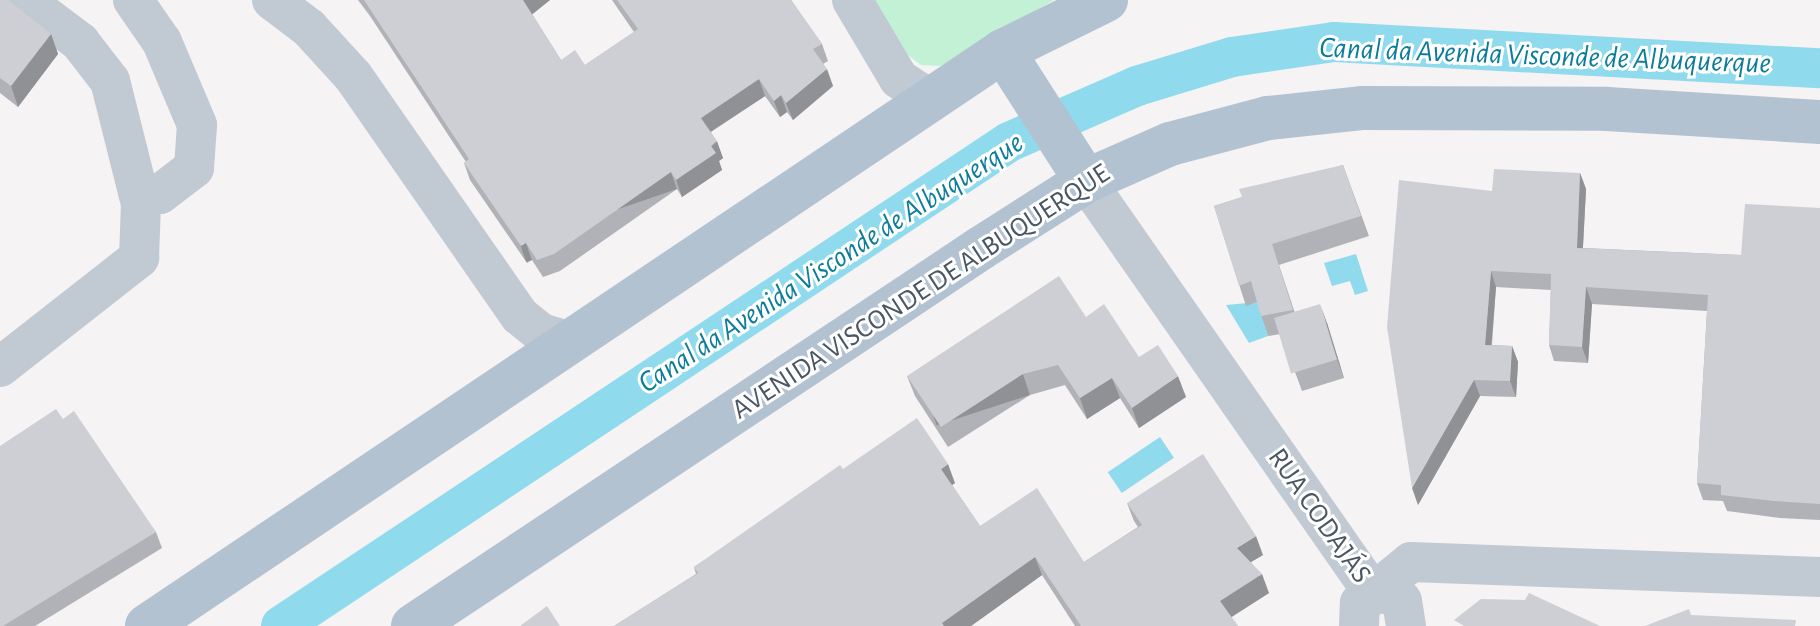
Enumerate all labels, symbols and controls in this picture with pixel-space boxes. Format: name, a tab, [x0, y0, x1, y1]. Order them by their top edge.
water label: Canal da Avenida Visconde de Albuquerque	[1319, 30, 1771, 82]
water label: Canal da Avenida Visconde de Albuquerque	[632, 125, 1030, 401]
street label: AVENIDA VISCONDE DE ALBUQUERQUE	[726, 157, 1116, 427]
street label: RUA CODAJÁS	[1260, 442, 1378, 590]

